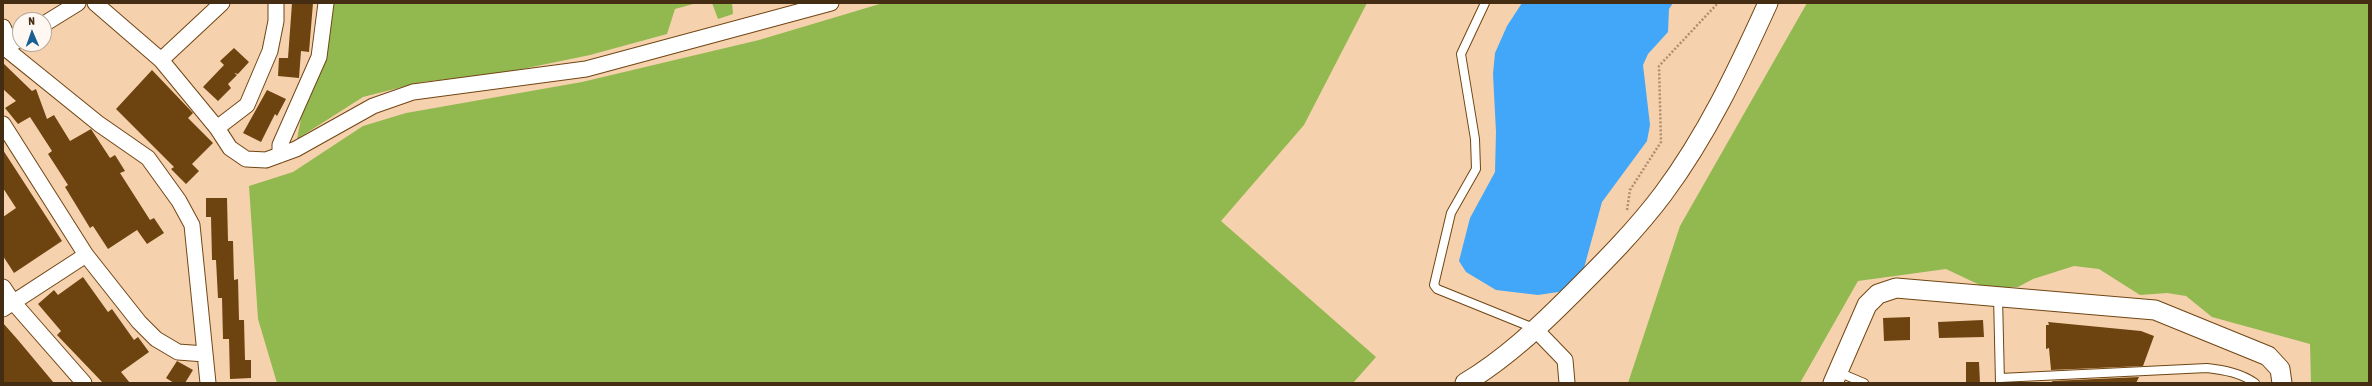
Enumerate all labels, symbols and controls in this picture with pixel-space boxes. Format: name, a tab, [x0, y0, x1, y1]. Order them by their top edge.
north arrow	[12, 12, 52, 52]
text: N	[28, 15, 35, 27]

